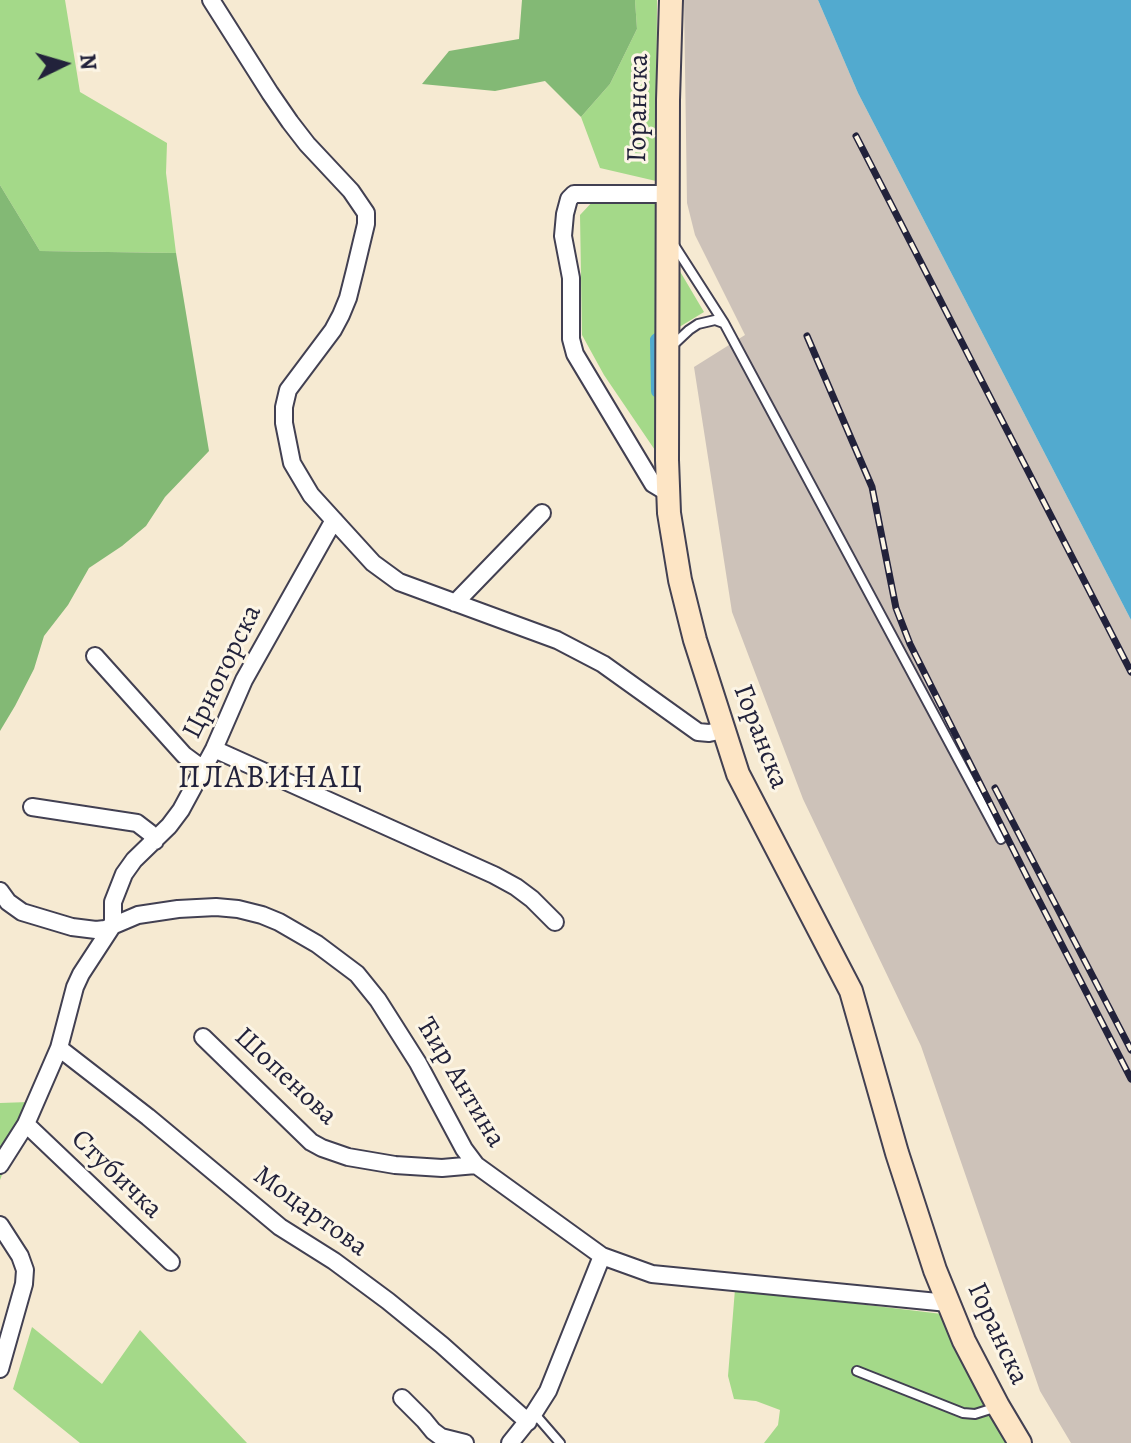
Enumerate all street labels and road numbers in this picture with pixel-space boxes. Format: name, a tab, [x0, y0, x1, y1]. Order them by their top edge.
street label: Горанска	[621, 53, 657, 163]
street label: Црногорска	[176, 600, 270, 744]
street label: Горанска	[725, 680, 795, 794]
street label: Ћир Антина	[408, 1012, 512, 1154]
street label: Шопенова	[226, 1021, 344, 1133]
street label: Стубичка	[63, 1123, 169, 1227]
street label: Моцартова	[246, 1159, 374, 1265]
street label: Горанска	[959, 1278, 1035, 1390]

